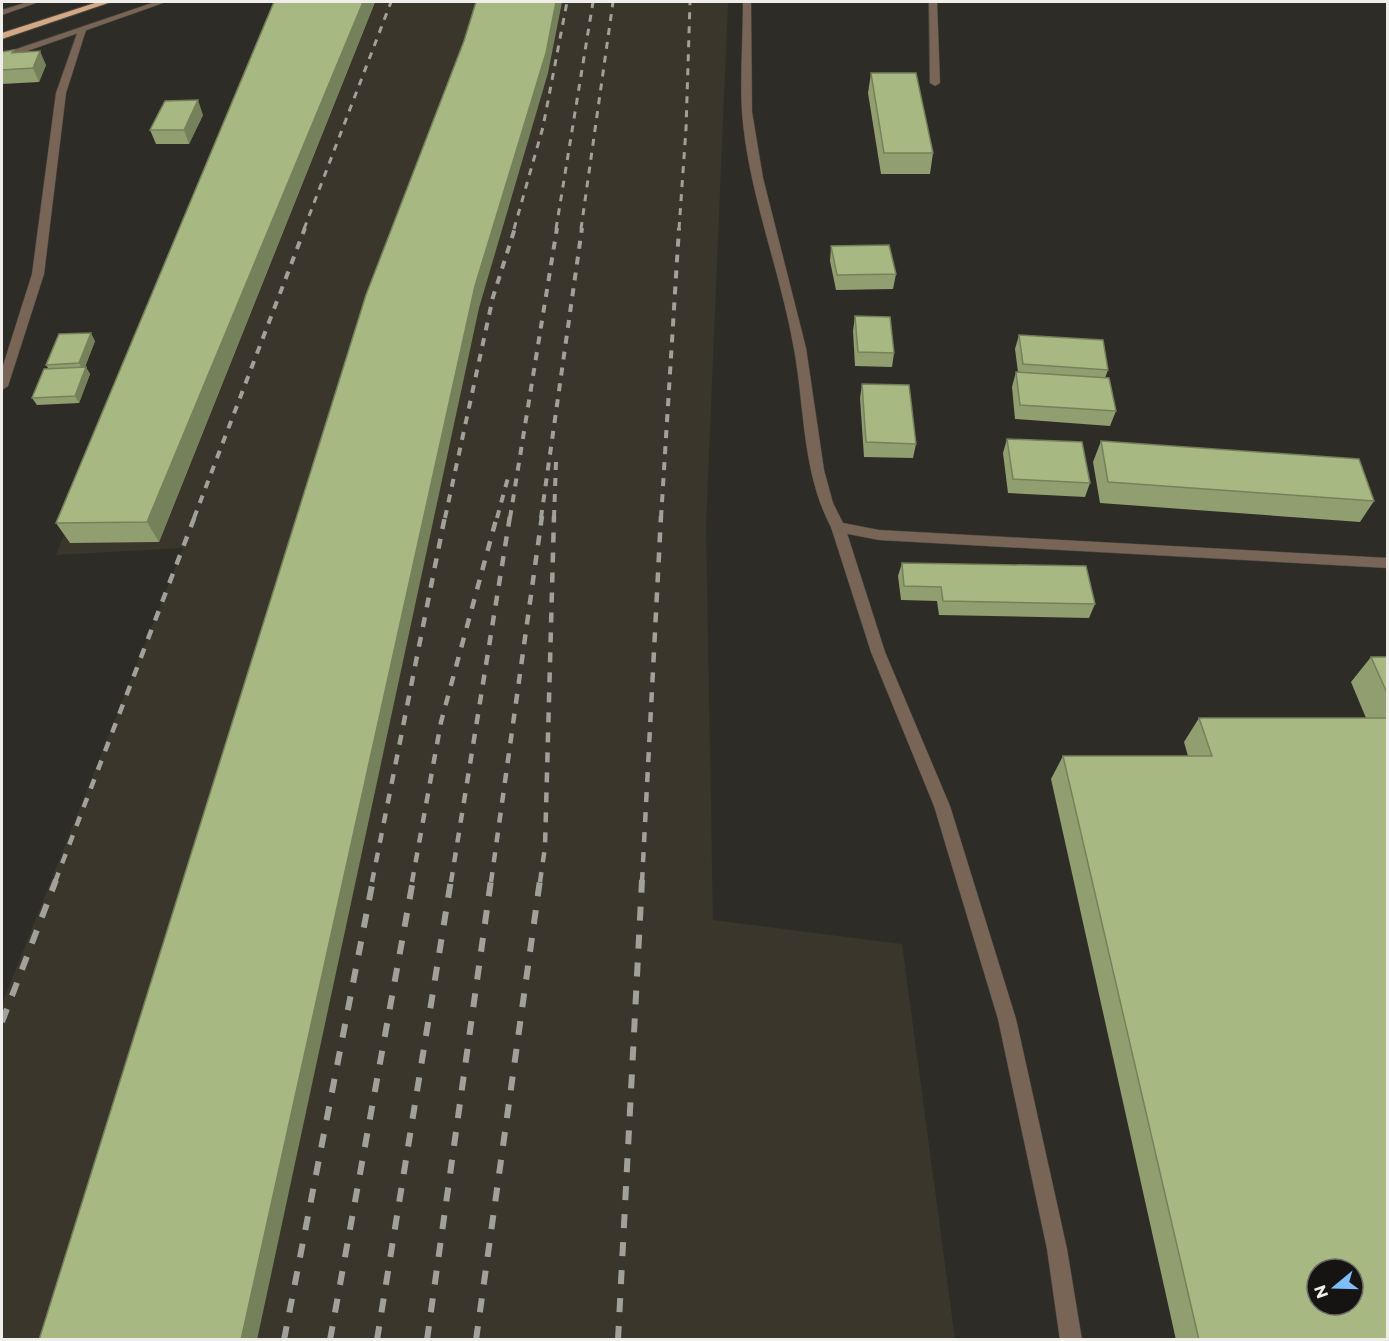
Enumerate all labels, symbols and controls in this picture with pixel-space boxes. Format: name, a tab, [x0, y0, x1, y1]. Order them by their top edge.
north arrow	[1305, 1257, 1365, 1317]
text: N	[1310, 1283, 1332, 1301]

